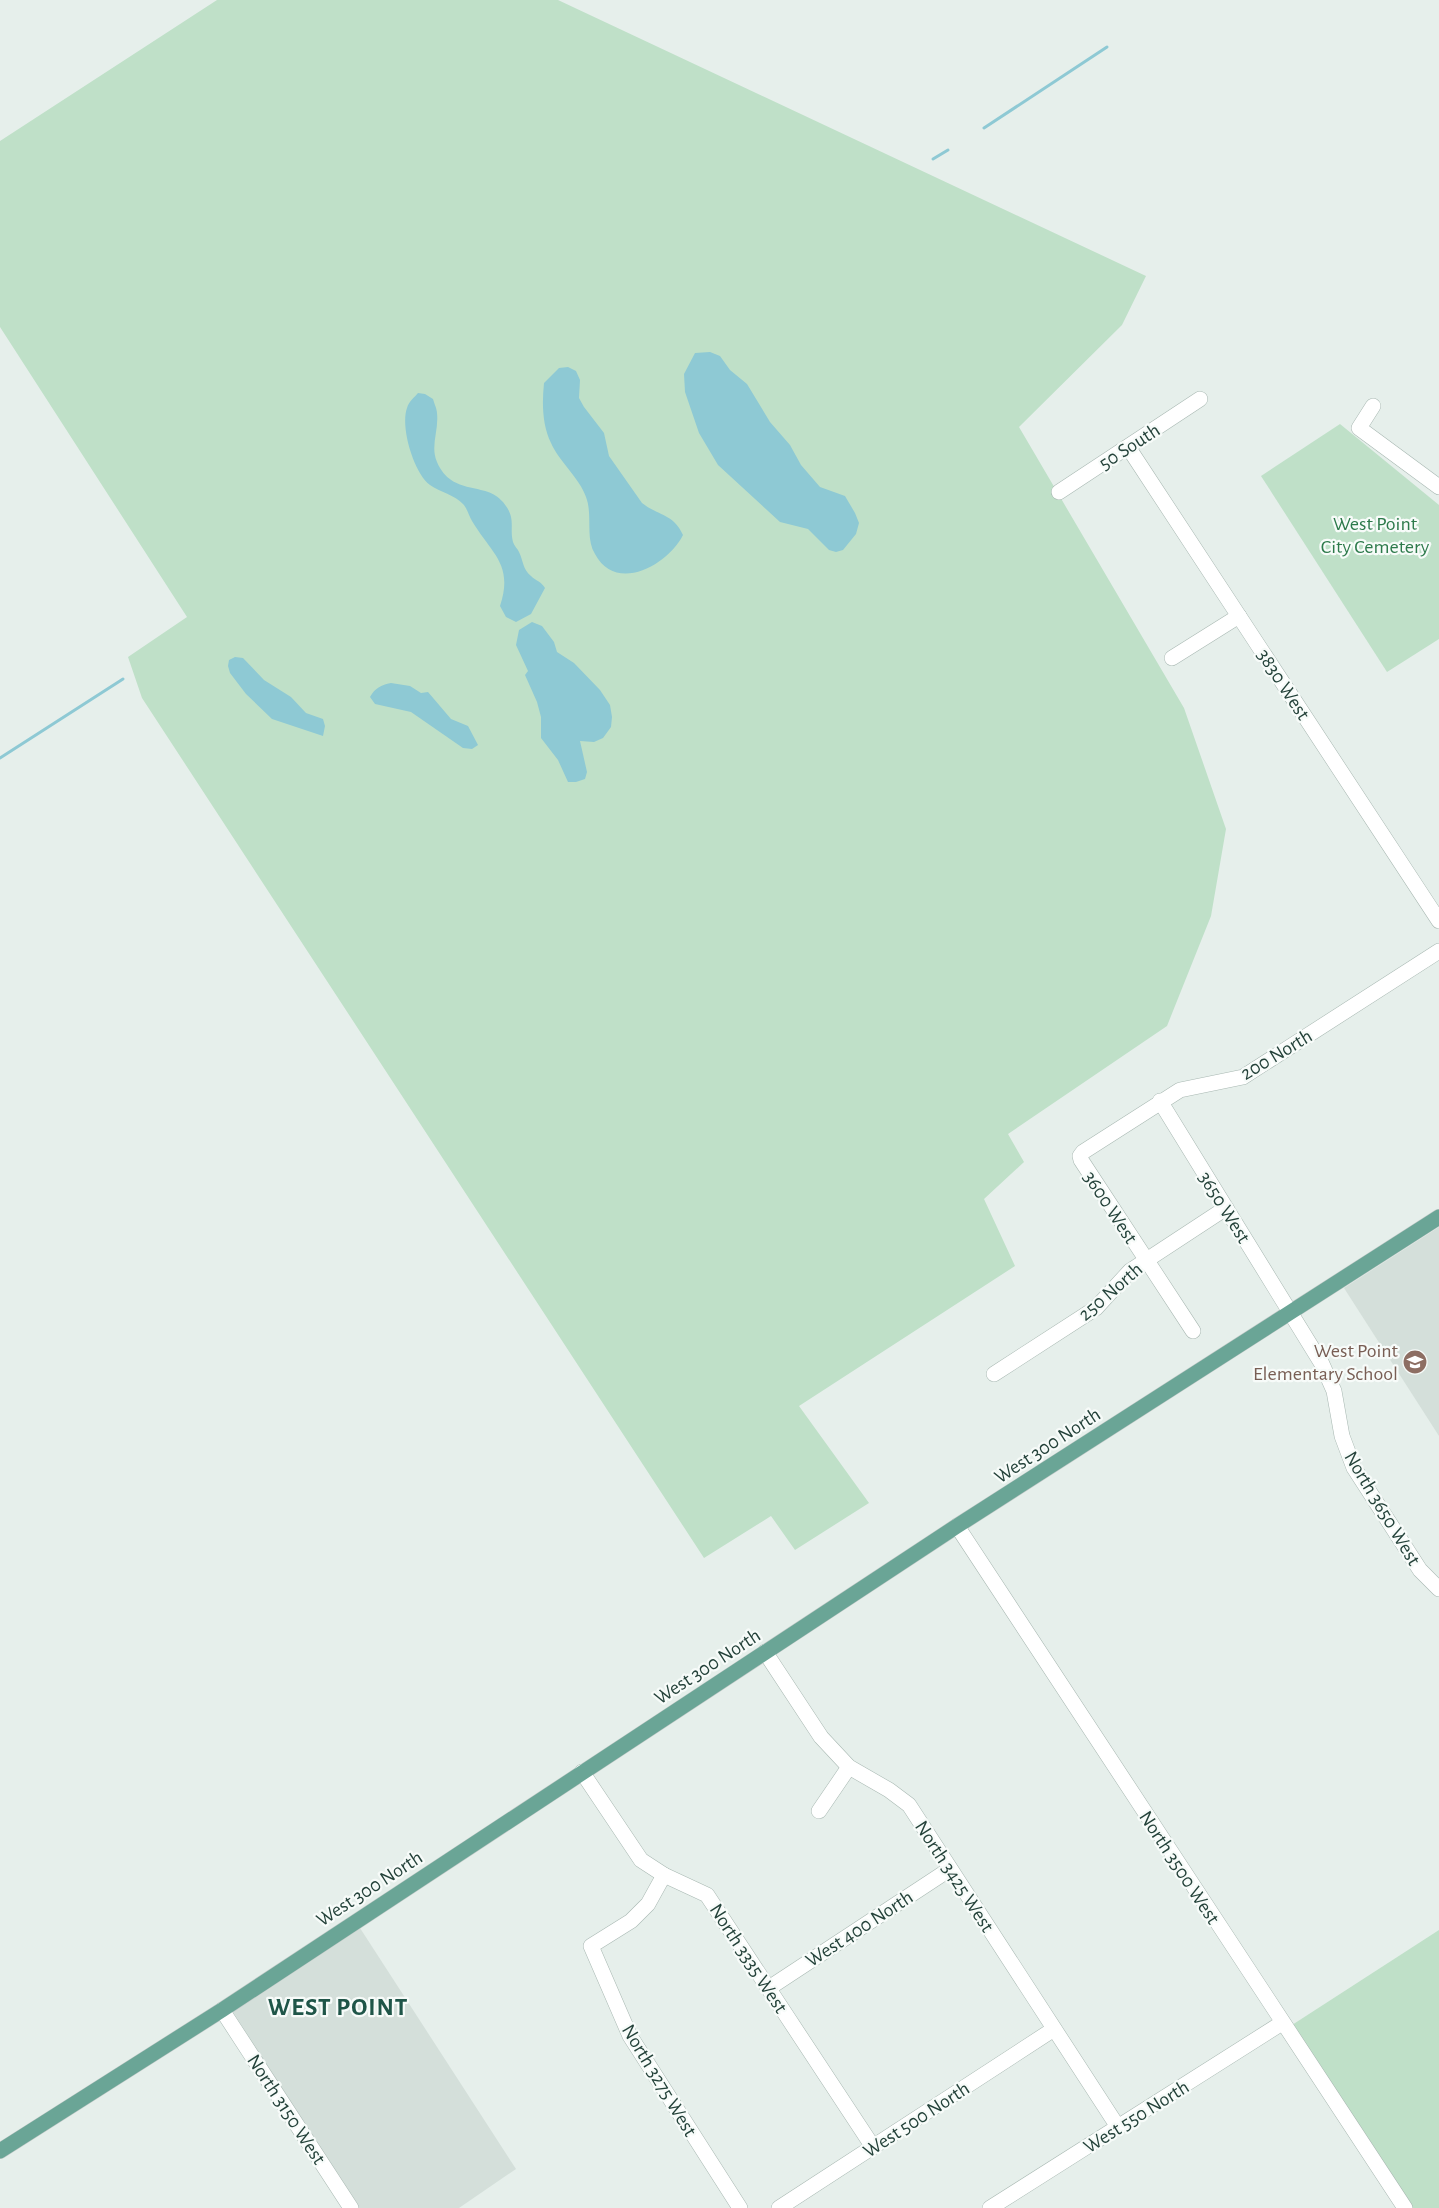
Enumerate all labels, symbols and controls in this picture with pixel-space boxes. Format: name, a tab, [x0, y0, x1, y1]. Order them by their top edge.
street label: 50 South	[1096, 420, 1164, 474]
park label: West Point City Cemetery	[1321, 514, 1430, 557]
street label: 3830 West	[1253, 646, 1314, 724]
street label: 200 North	[1237, 1026, 1316, 1084]
street label: 3600 West	[1079, 1168, 1141, 1248]
street label: 3650 West	[1195, 1168, 1254, 1247]
street label: 250 North	[1075, 1259, 1146, 1325]
place label: West Point Elementary School	[1253, 1341, 1399, 1384]
school or university icon: West Point Elementary School	[1402, 1349, 1428, 1375]
street label: West 300 North	[991, 1404, 1104, 1487]
street label: North 3650 West	[1340, 1448, 1424, 1570]
street label: West 300 North	[651, 1625, 764, 1708]
street label: North 3500 West	[1135, 1807, 1223, 1928]
street label: North 3425 West	[911, 1817, 998, 1936]
street label: West 300 North	[313, 1847, 426, 1930]
street label: West 400 North	[802, 1887, 917, 1971]
street label: North 3335 West	[706, 1900, 791, 2017]
district label: WEST POINT	[268, 1995, 408, 2020]
street label: North 3275 West	[618, 2021, 701, 2141]
street label: North 3150 West	[243, 2051, 329, 2169]
street label: West 550 North	[1080, 2077, 1193, 2157]
street label: West 500 North	[860, 2078, 973, 2161]

